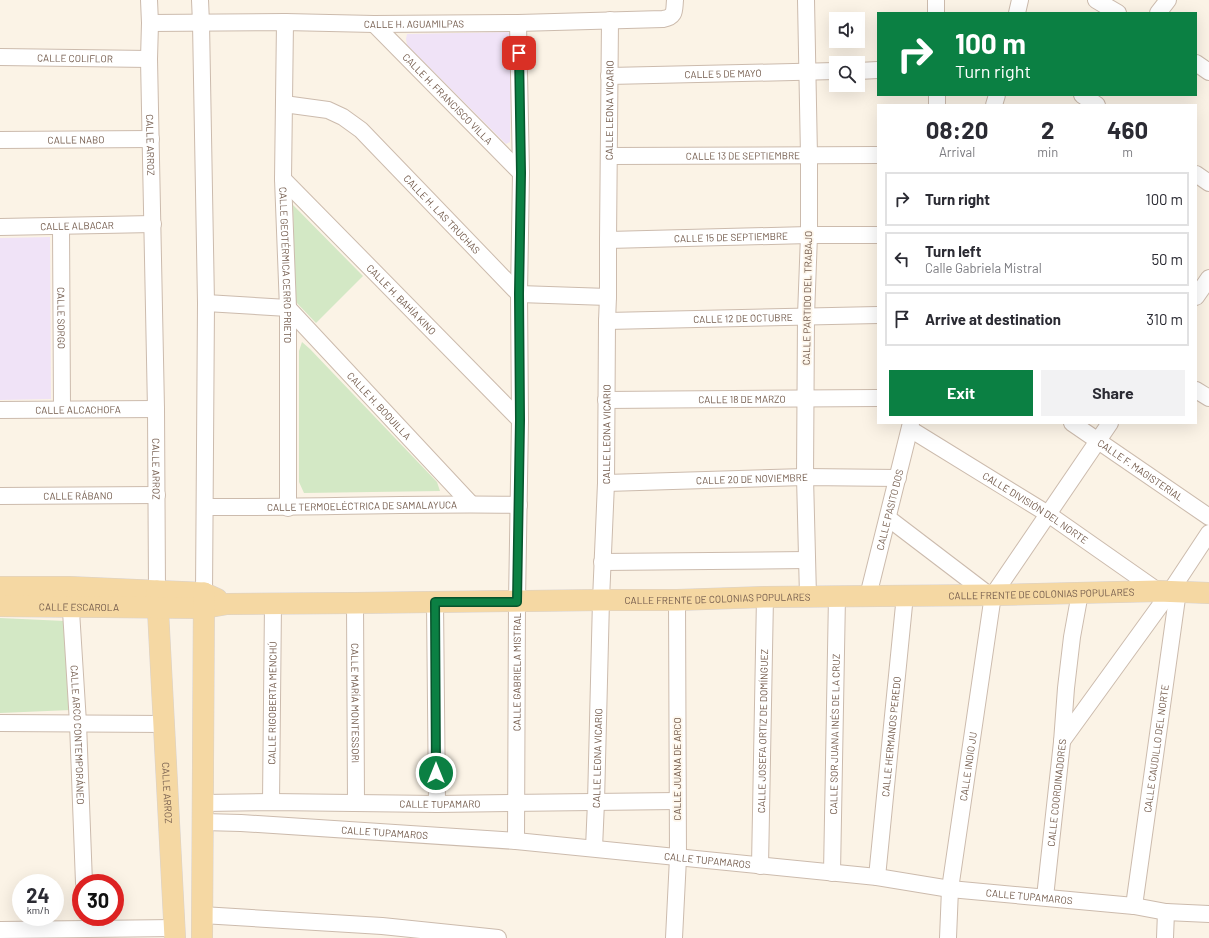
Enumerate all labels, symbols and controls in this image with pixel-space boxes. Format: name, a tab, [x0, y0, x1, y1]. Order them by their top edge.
map controls	[829, 12, 865, 92]
button: sound	[829, 12, 865, 48]
street label: CALLE H. AGUAMILPAS	[364, 17, 464, 30]
text: 100 m	[955, 26, 1026, 60]
icon: right	[889, 28, 941, 80]
pin	[502, 36, 536, 70]
icon: arrive	[508, 42, 530, 64]
street label: CALLE COLIFLOR	[37, 51, 113, 65]
street label: CALLE H. FRANCISCO VILLA	[400, 51, 495, 147]
button: search	[829, 56, 865, 92]
street label: CALLE LEONA VICARIO	[603, 60, 616, 160]
text: Turn right	[955, 60, 1031, 82]
street label: CALLE 5 DE MAYO	[684, 67, 762, 80]
street label: CALLE ARROZ	[144, 114, 157, 176]
text: 08:20	[926, 115, 988, 144]
text: 2	[1041, 115, 1054, 144]
text: 460	[1107, 115, 1148, 144]
street label: CALLE NABO	[48, 133, 104, 146]
text: Arrival	[939, 144, 975, 160]
text: min	[1037, 144, 1058, 160]
text: m	[1122, 144, 1133, 160]
street label: CALLE 13 DE SEPTIEMBRE	[686, 149, 800, 162]
street label: CALLE H. LAS TRUCHAS	[401, 172, 483, 256]
street label: CALLE GEOTÉRMICA CERRO PRIETO	[277, 187, 294, 343]
icon: right	[891, 188, 913, 210]
text: Turn right	[925, 190, 990, 208]
text: 100 m	[1145, 190, 1183, 208]
street label: CALLE ALBACAR	[40, 219, 114, 232]
street label: CALLE 15 DE SEPTIEMBRE	[674, 230, 788, 244]
street label: CALLE PARTIDO DEL TRABAJO	[800, 231, 814, 365]
text: Turn left	[925, 242, 981, 260]
icon: left	[891, 248, 913, 270]
text: 50 m	[1151, 250, 1183, 268]
text: Calle Gabriela Mistral	[925, 260, 1042, 276]
street label: CALLE H. BAHÍA KINO	[364, 262, 439, 337]
street label: CALLE SORGO	[55, 287, 68, 349]
icon: arrive	[891, 308, 913, 330]
text: Arrive at destination	[925, 310, 1061, 328]
text: 310 m	[1146, 310, 1183, 328]
street label: CALLE 12 DE OCTUBRE	[693, 311, 793, 325]
street label: CALLE H. BOQUILLA	[345, 370, 414, 442]
button: Exit	[889, 370, 1033, 416]
button: Share	[1041, 370, 1185, 416]
street label: CALLE LEONA VICARIO	[600, 384, 613, 484]
street label: CALLE 18 DE MARZO	[698, 393, 786, 405]
street label: CALLE ALCACHOFA	[35, 403, 121, 416]
street label: CALLE F. MAGISTERIAL	[1095, 436, 1186, 504]
street label: CALLE ARROZ	[150, 438, 162, 500]
street label: CALLE PASITO DOS	[874, 468, 905, 551]
street label: CALLE DIVISIÓN DEL NORTE	[980, 469, 1090, 546]
street label: CALLE 20 DE NOVIEMBRE	[696, 471, 808, 486]
street label: CALLE RÁBANO	[43, 489, 113, 502]
street label: CALLE TERMOELÉCTRICA DE SAMALAYUCA	[267, 499, 457, 513]
street label: CALLE FRENTE DE COLONIAS POPULARES	[948, 586, 1135, 601]
street label: CALLE FRENTE DE COLONIAS POPULARES	[625, 591, 811, 606]
street label: CALLE ESCAROLA	[39, 600, 119, 613]
street label: CALLE GABRIELA MISTRAL	[510, 612, 523, 731]
street label: CALLE RIGOBERTA MENCHÚ	[265, 641, 279, 765]
street label: CALLE MARÍA MONTESSORI	[349, 643, 362, 763]
street label: CALLE JOSEFA ORTIZ DE DOMÍNGUEZ	[755, 649, 770, 813]
street label: CALLE SOR JUANA INÉS DE LA CRUZ	[827, 654, 842, 814]
street label: CALLE ARCO CONTEMPORÁNEO	[68, 665, 87, 805]
street label: CALLE HERMANOS PEREDO	[879, 676, 903, 797]
street label: CALLE CAUDILLO DEL NORTE	[1141, 684, 1171, 813]
street label: CALLE LEONA VICARIO	[590, 708, 604, 808]
street label: CALLE JUANA DE ARCO	[671, 717, 683, 821]
street label: CALLE INDIO JU	[957, 731, 979, 802]
street label: CALLE COORDINADORES	[1045, 738, 1068, 847]
position arrow	[415, 752, 457, 794]
street label: CALLE ARROZ	[160, 762, 175, 824]
street label: CALLE TUPAMARO	[399, 797, 481, 810]
street label: CALLE TUPAMAROS	[341, 824, 429, 841]
street label: CALLE TUPAMAROS	[664, 850, 751, 870]
speed limit sign: 30	[72, 874, 124, 926]
text: 24	[26, 883, 50, 907]
street label: CALLE TUPAMAROS	[985, 886, 1073, 906]
text: km/h	[27, 904, 49, 916]

